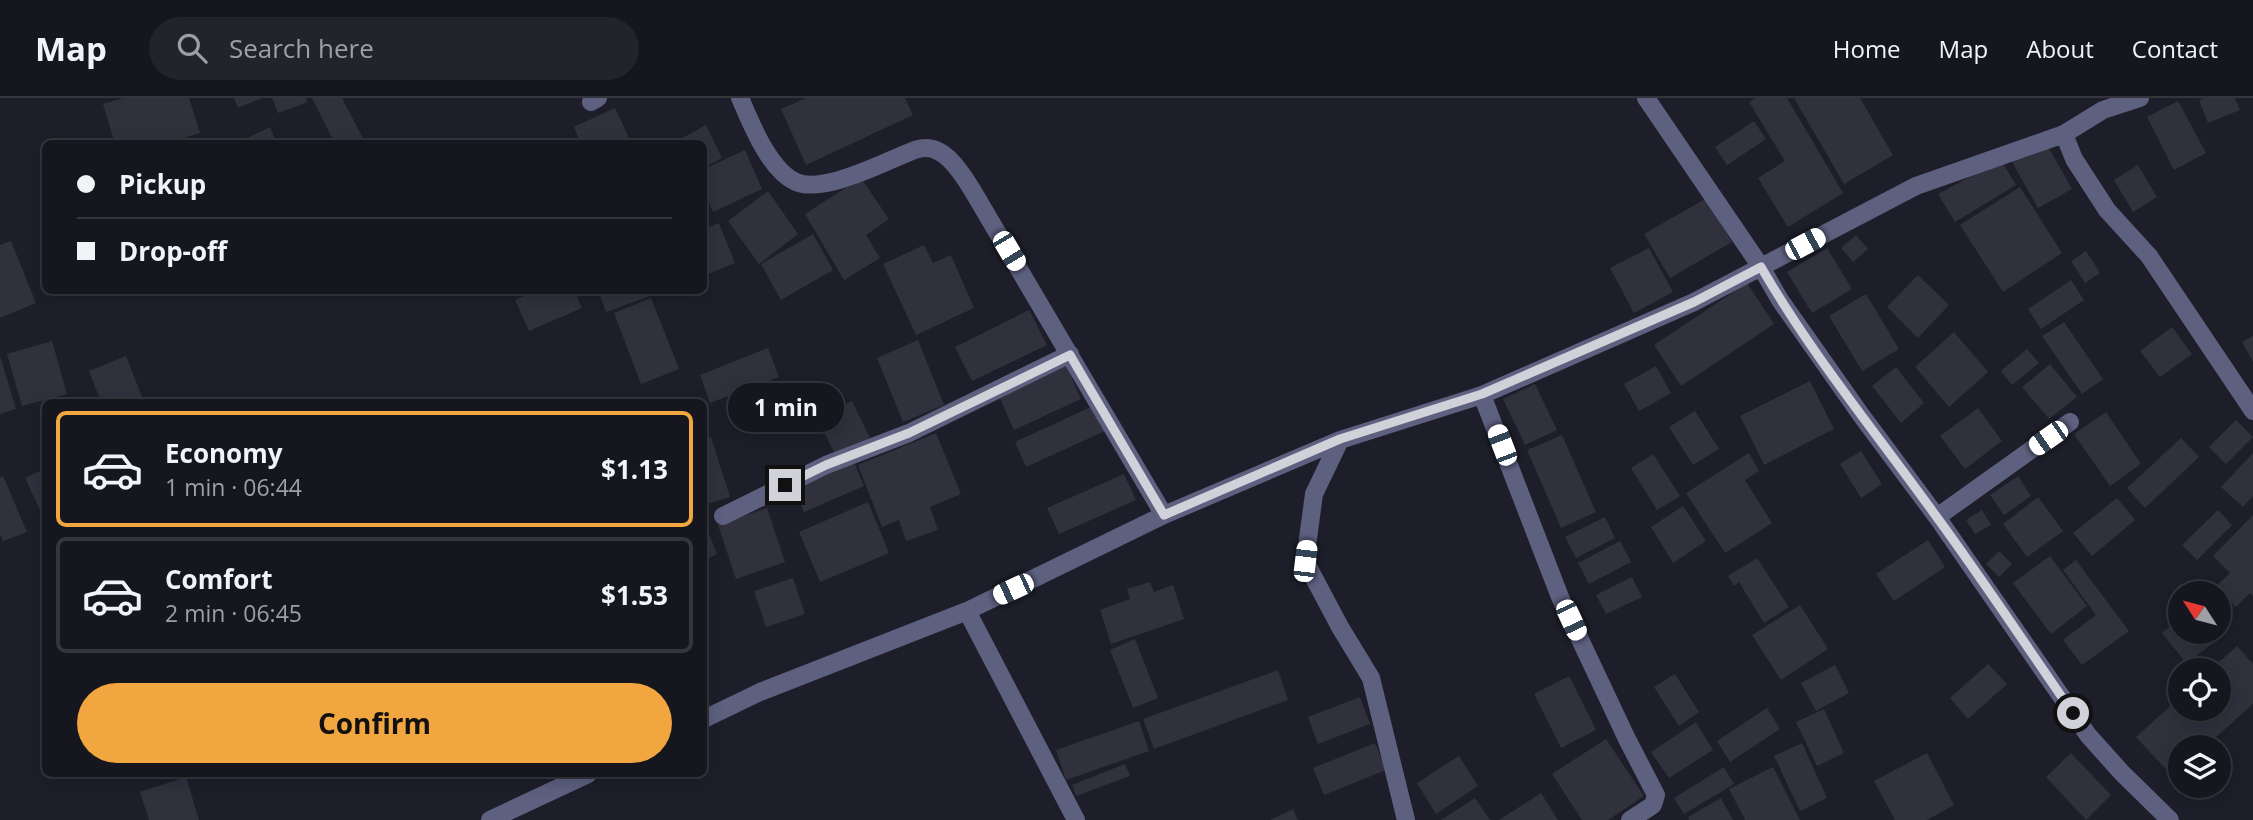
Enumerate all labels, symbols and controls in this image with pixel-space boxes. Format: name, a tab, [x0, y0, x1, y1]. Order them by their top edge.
search box	[149, 17, 639, 80]
text: Map	[35, 26, 107, 71]
icon: search	[173, 29, 211, 67]
text: Search here	[229, 30, 374, 66]
text: Home	[1833, 32, 1901, 65]
text: Map	[1939, 32, 1988, 65]
text: About	[2026, 32, 2094, 65]
text: Contact	[2132, 32, 2218, 65]
text: Pickup	[119, 166, 206, 202]
car	[1782, 225, 1829, 263]
car	[990, 228, 1029, 274]
text: Drop-off	[119, 233, 227, 269]
callout: 1 min	[727, 384, 843, 432]
text: 1 min	[754, 391, 818, 423]
car	[2025, 417, 2072, 459]
car	[1485, 422, 1520, 468]
text: Economy	[165, 435, 283, 471]
icon: car	[81, 438, 144, 501]
text: $1.13	[601, 451, 668, 487]
route end	[769, 469, 801, 501]
text: 1 min · 06:44	[165, 471, 302, 503]
car	[1293, 539, 1318, 583]
text: Comfort	[165, 561, 272, 597]
icon: car	[81, 564, 144, 627]
car	[990, 571, 1037, 607]
text: $1.53	[601, 577, 668, 613]
north arrow	[2168, 581, 2231, 644]
map controls	[2168, 581, 2231, 798]
text: 2 min · 06:45	[165, 597, 302, 629]
car	[1553, 597, 1590, 643]
button: locate	[2168, 658, 2231, 721]
button: Confirm	[77, 683, 672, 763]
route start	[2057, 697, 2089, 729]
button: layers	[2168, 735, 2231, 798]

